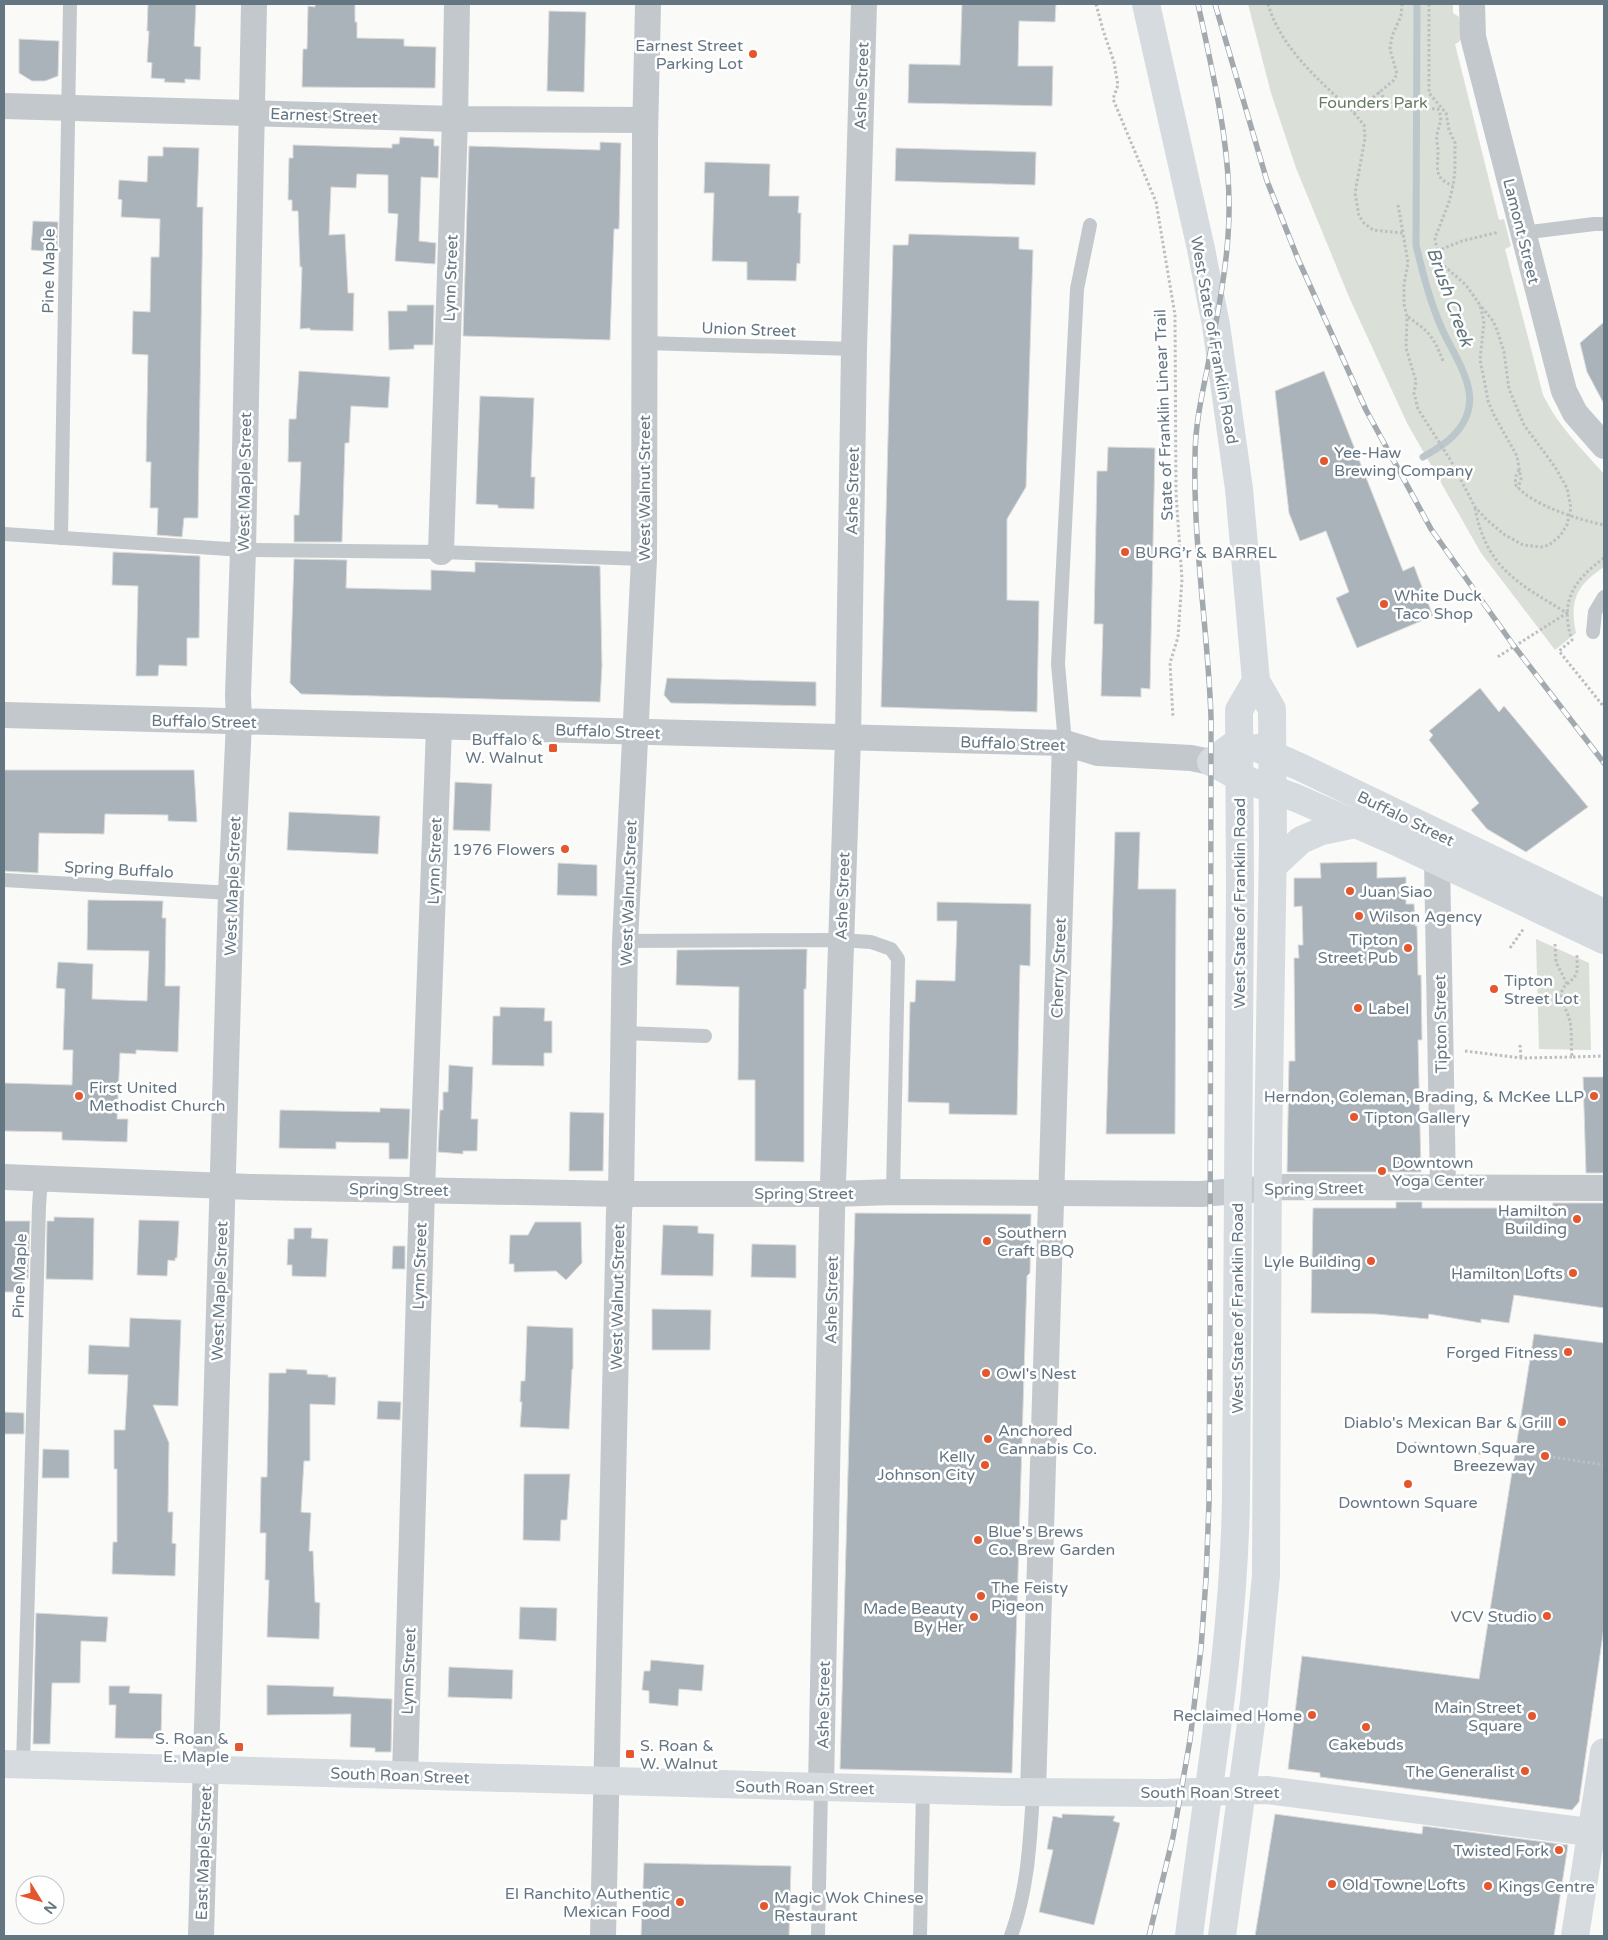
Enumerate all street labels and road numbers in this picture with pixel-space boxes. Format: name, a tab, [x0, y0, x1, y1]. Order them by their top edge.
street label: Ashe Street	[850, 42, 874, 131]
street label: Earnest Street	[270, 104, 378, 128]
street label: Lamont Street	[1498, 176, 1544, 286]
street label: Pine Maple	[38, 228, 60, 314]
street label: Lynn Street	[439, 234, 463, 322]
street label: West State of Franklin Road	[1186, 235, 1242, 446]
street label: State of Franklin Linear Trail	[1150, 309, 1178, 521]
street label: Union Street	[701, 318, 797, 342]
street label: West Maple Street	[234, 412, 256, 552]
street label: West Walnut Street	[635, 415, 655, 561]
street label: Ashe Street	[842, 447, 864, 535]
street label: Buffalo Street	[151, 711, 257, 733]
street label: Buffalo Street	[555, 720, 661, 744]
street label: Buffalo Street	[960, 732, 1066, 756]
street label: Buffalo Street	[1354, 787, 1457, 851]
street label: West State of Franklin Road	[1230, 798, 1250, 1008]
street label: West Maple Street	[221, 816, 245, 956]
street label: Lynn Street	[423, 817, 447, 905]
street label: West Walnut Street	[616, 820, 642, 967]
street label: Ashe Street	[831, 852, 855, 941]
street label: Spring Buffalo	[64, 857, 174, 883]
street label: Cherry Street	[1047, 917, 1071, 1019]
street label: Tipton Street	[1430, 974, 1452, 1074]
street label: Spring Street	[1264, 1178, 1364, 1200]
street label: Spring Street	[349, 1179, 449, 1201]
street label: Spring Street	[754, 1184, 854, 1204]
street label: West State of Franklin Road	[1228, 1203, 1248, 1413]
street label: West Maple Street	[208, 1221, 232, 1361]
street label: Lynn Street	[408, 1222, 432, 1310]
street label: West Walnut Street	[607, 1224, 629, 1370]
street label: Pine Maple	[9, 1233, 31, 1319]
street label: Ashe Street	[821, 1256, 843, 1344]
street label: Lynn Street	[397, 1627, 421, 1715]
street label: Ashe Street	[813, 1661, 835, 1749]
street label: South Roan Street	[330, 1764, 470, 1788]
street label: South Roan Street	[735, 1777, 875, 1799]
street label: South Roan Street	[1140, 1783, 1280, 1803]
street label: East Maple Street	[192, 1786, 216, 1921]

